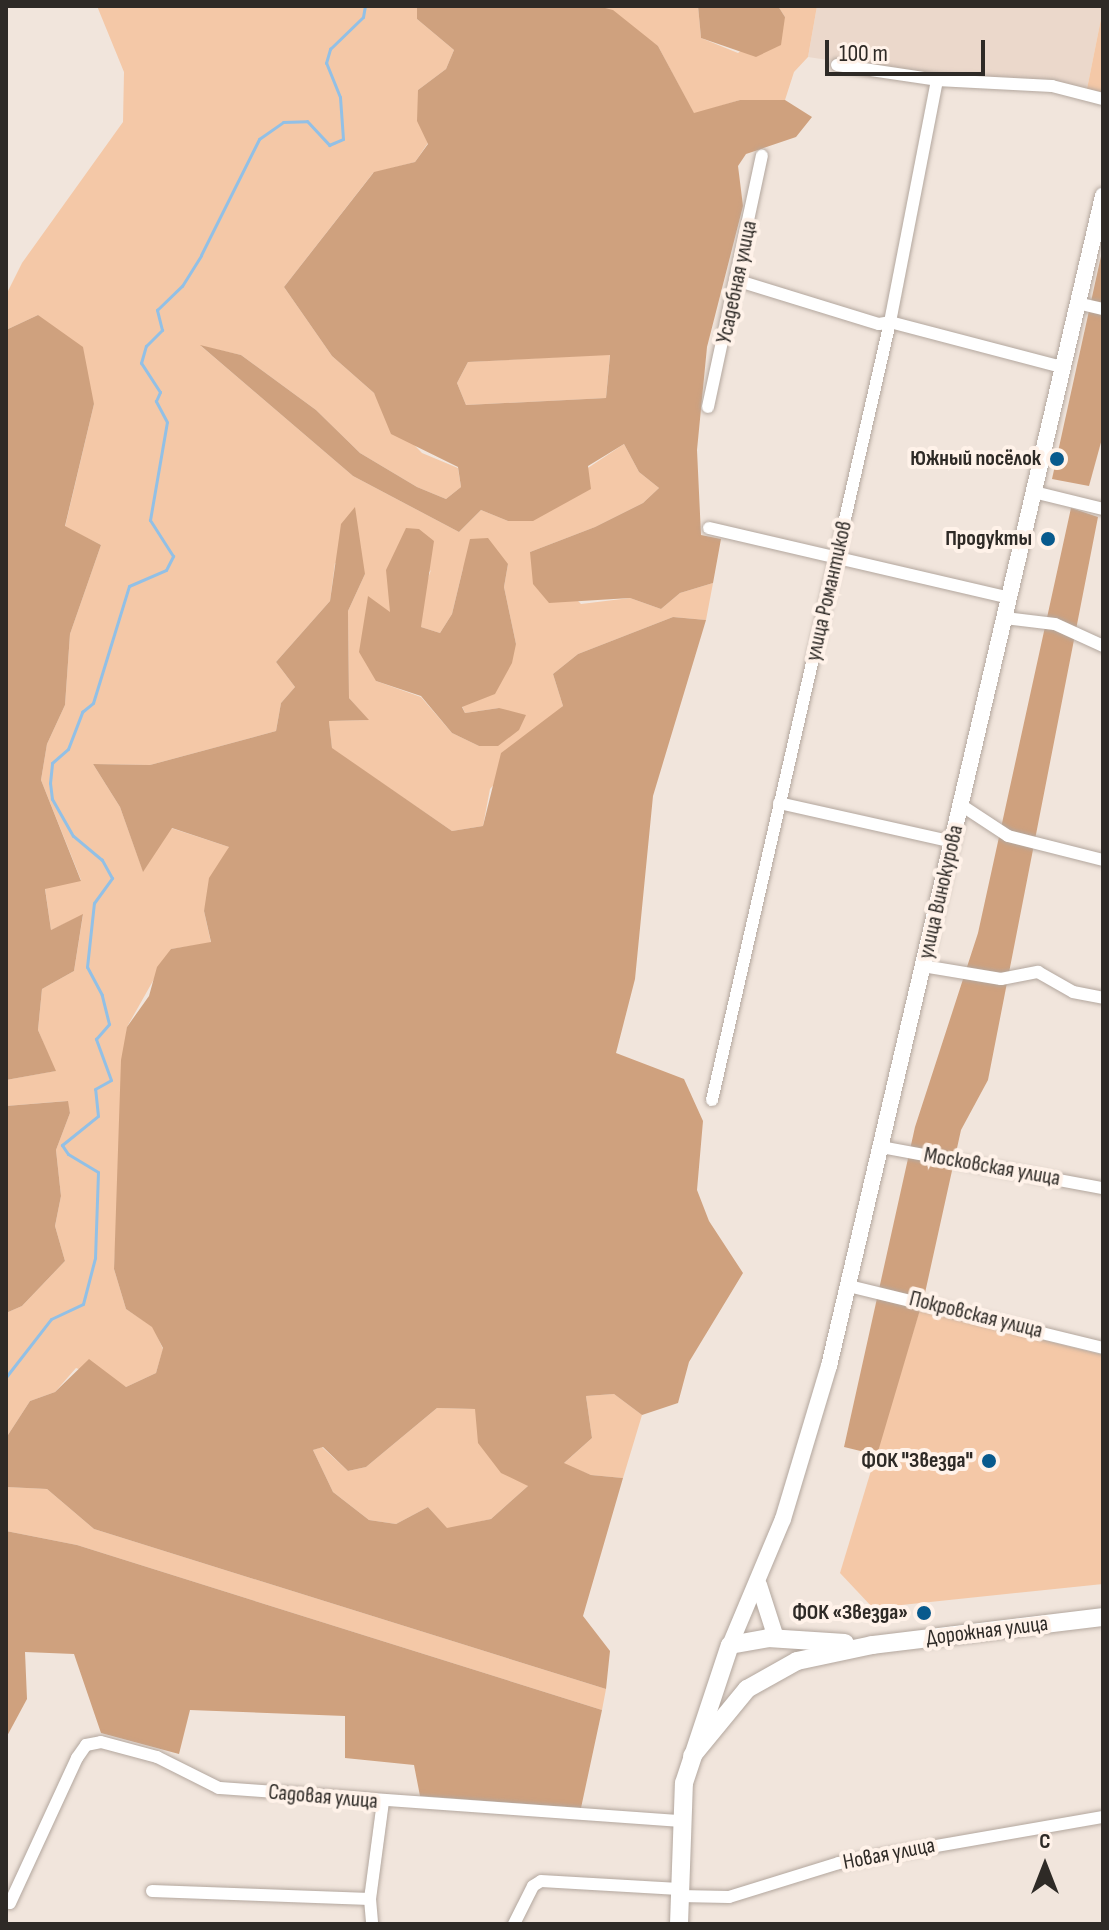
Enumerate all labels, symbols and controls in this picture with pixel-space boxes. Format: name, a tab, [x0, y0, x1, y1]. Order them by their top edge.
scale bar	[829, 24, 989, 74]
text: 100 m	[839, 39, 888, 68]
street label: Усадебная улица	[711, 218, 763, 346]
place label: Южный посёлок	[910, 446, 1041, 472]
marker: Южный посёлок	[1048, 450, 1066, 468]
street label: улица Романтиков	[800, 518, 858, 664]
place label: Продукты	[945, 526, 1032, 552]
marker: Продукты	[1039, 530, 1057, 548]
street label: улица Винокурова	[913, 823, 969, 961]
street label: Московская улица	[922, 1142, 1062, 1192]
street label: Покровская улица	[907, 1286, 1045, 1344]
place label: ФОК "Звезда"	[861, 1448, 973, 1474]
marker: ФОК "Звезда"	[980, 1452, 998, 1470]
place label: ФОК «Звезда»	[792, 1600, 908, 1626]
marker: ФОК «Звезда»	[915, 1604, 933, 1622]
street label: Дорожная улица	[925, 1610, 1049, 1652]
street label: Садовая улица	[267, 1779, 379, 1815]
north arrow	[1005, 1826, 1085, 1906]
text: С	[1039, 1828, 1051, 1855]
street label: Новая улица	[841, 1832, 937, 1876]

